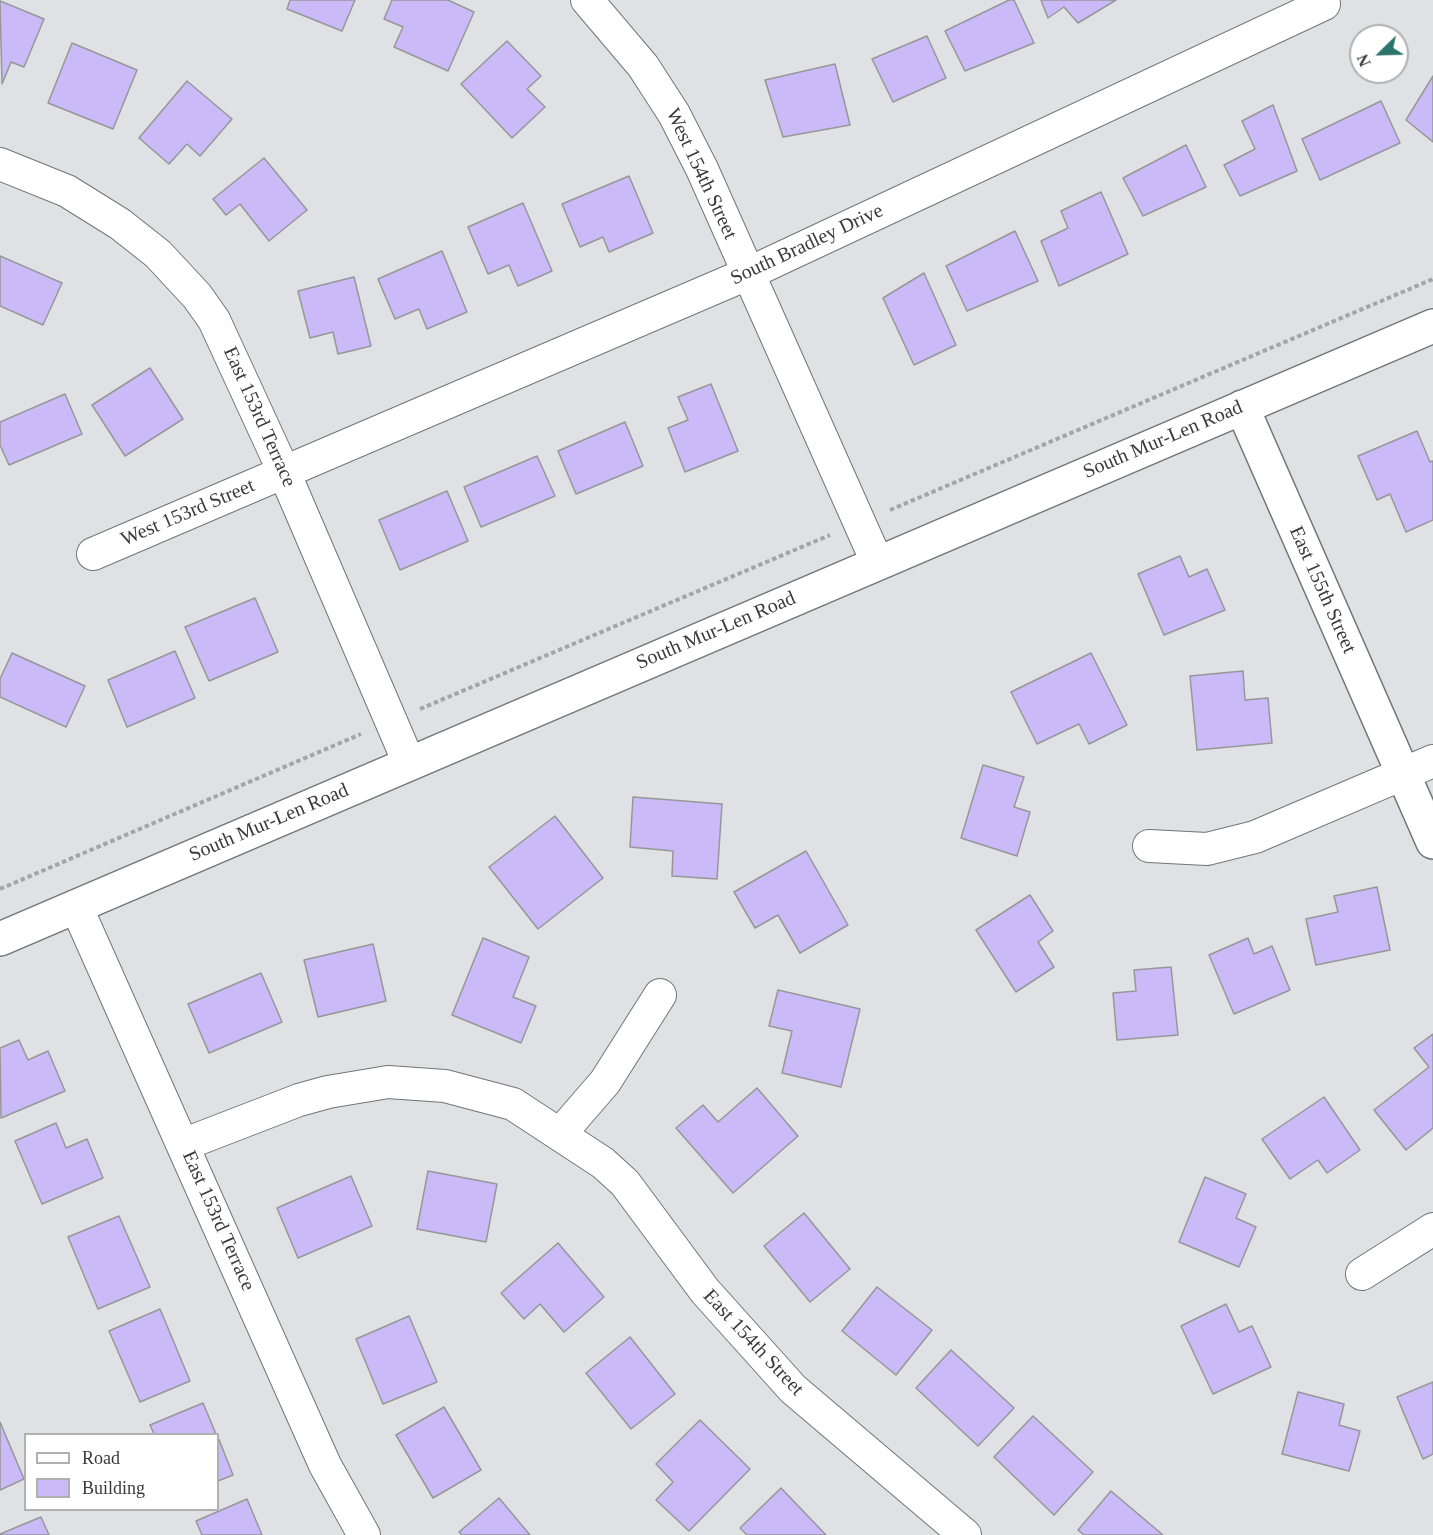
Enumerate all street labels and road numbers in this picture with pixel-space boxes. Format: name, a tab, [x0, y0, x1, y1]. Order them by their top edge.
street label: West 154th Street	[660, 105, 742, 243]
street label: South Bradley Drive	[727, 199, 887, 291]
street label: East 153rd Terrace	[217, 343, 301, 491]
street label: South Mur-Len Road	[1080, 396, 1246, 484]
street label: West 153rd Street	[118, 474, 258, 552]
street label: East 155th Street	[1283, 523, 1361, 657]
street label: South Mur-Len Road	[633, 587, 799, 675]
street label: South Mur-Len Road	[186, 779, 352, 867]
street label: East 153rd Terrace	[176, 1147, 260, 1295]
street label: East 154th Street	[698, 1285, 808, 1401]

